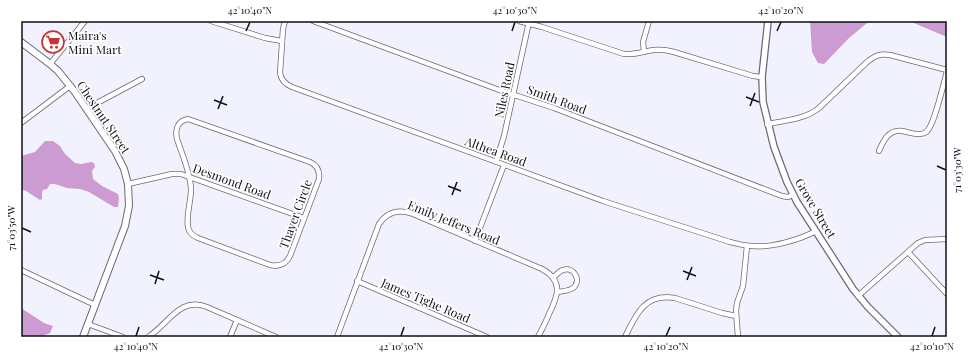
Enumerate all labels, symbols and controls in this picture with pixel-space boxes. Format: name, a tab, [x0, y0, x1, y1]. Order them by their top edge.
text: 42°10'40"N	[228, 3, 272, 17]
text: 42°10'30"N	[493, 3, 537, 17]
text: 42°10'20"N	[759, 3, 804, 17]
place label: Maira's Mini Mart	[68, 27, 122, 57]
supermarket icon: Maira's Mini Mart	[40, 29, 66, 55]
street label: Niles Road	[490, 60, 518, 119]
street label: Chestnut Street	[74, 78, 135, 157]
street label: Smith Road	[525, 81, 589, 117]
street label: Althea Road	[462, 132, 529, 170]
text: 71°03'30"W	[950, 146, 964, 193]
street label: Desmond Road	[191, 159, 273, 203]
street label: Grove Street	[792, 175, 841, 242]
street label: Thayer Circle	[275, 177, 315, 251]
street label: Emily Jeffers Road	[406, 196, 502, 248]
text: 71°03'50"W	[4, 205, 18, 250]
street label: James Tighe Road	[378, 274, 473, 326]
text: 42°10'40"N	[114, 339, 158, 353]
text: 42°10'30"N	[379, 339, 423, 353]
text: 42°10'20"N	[644, 339, 689, 353]
text: 42°10'10"N	[910, 339, 954, 353]

